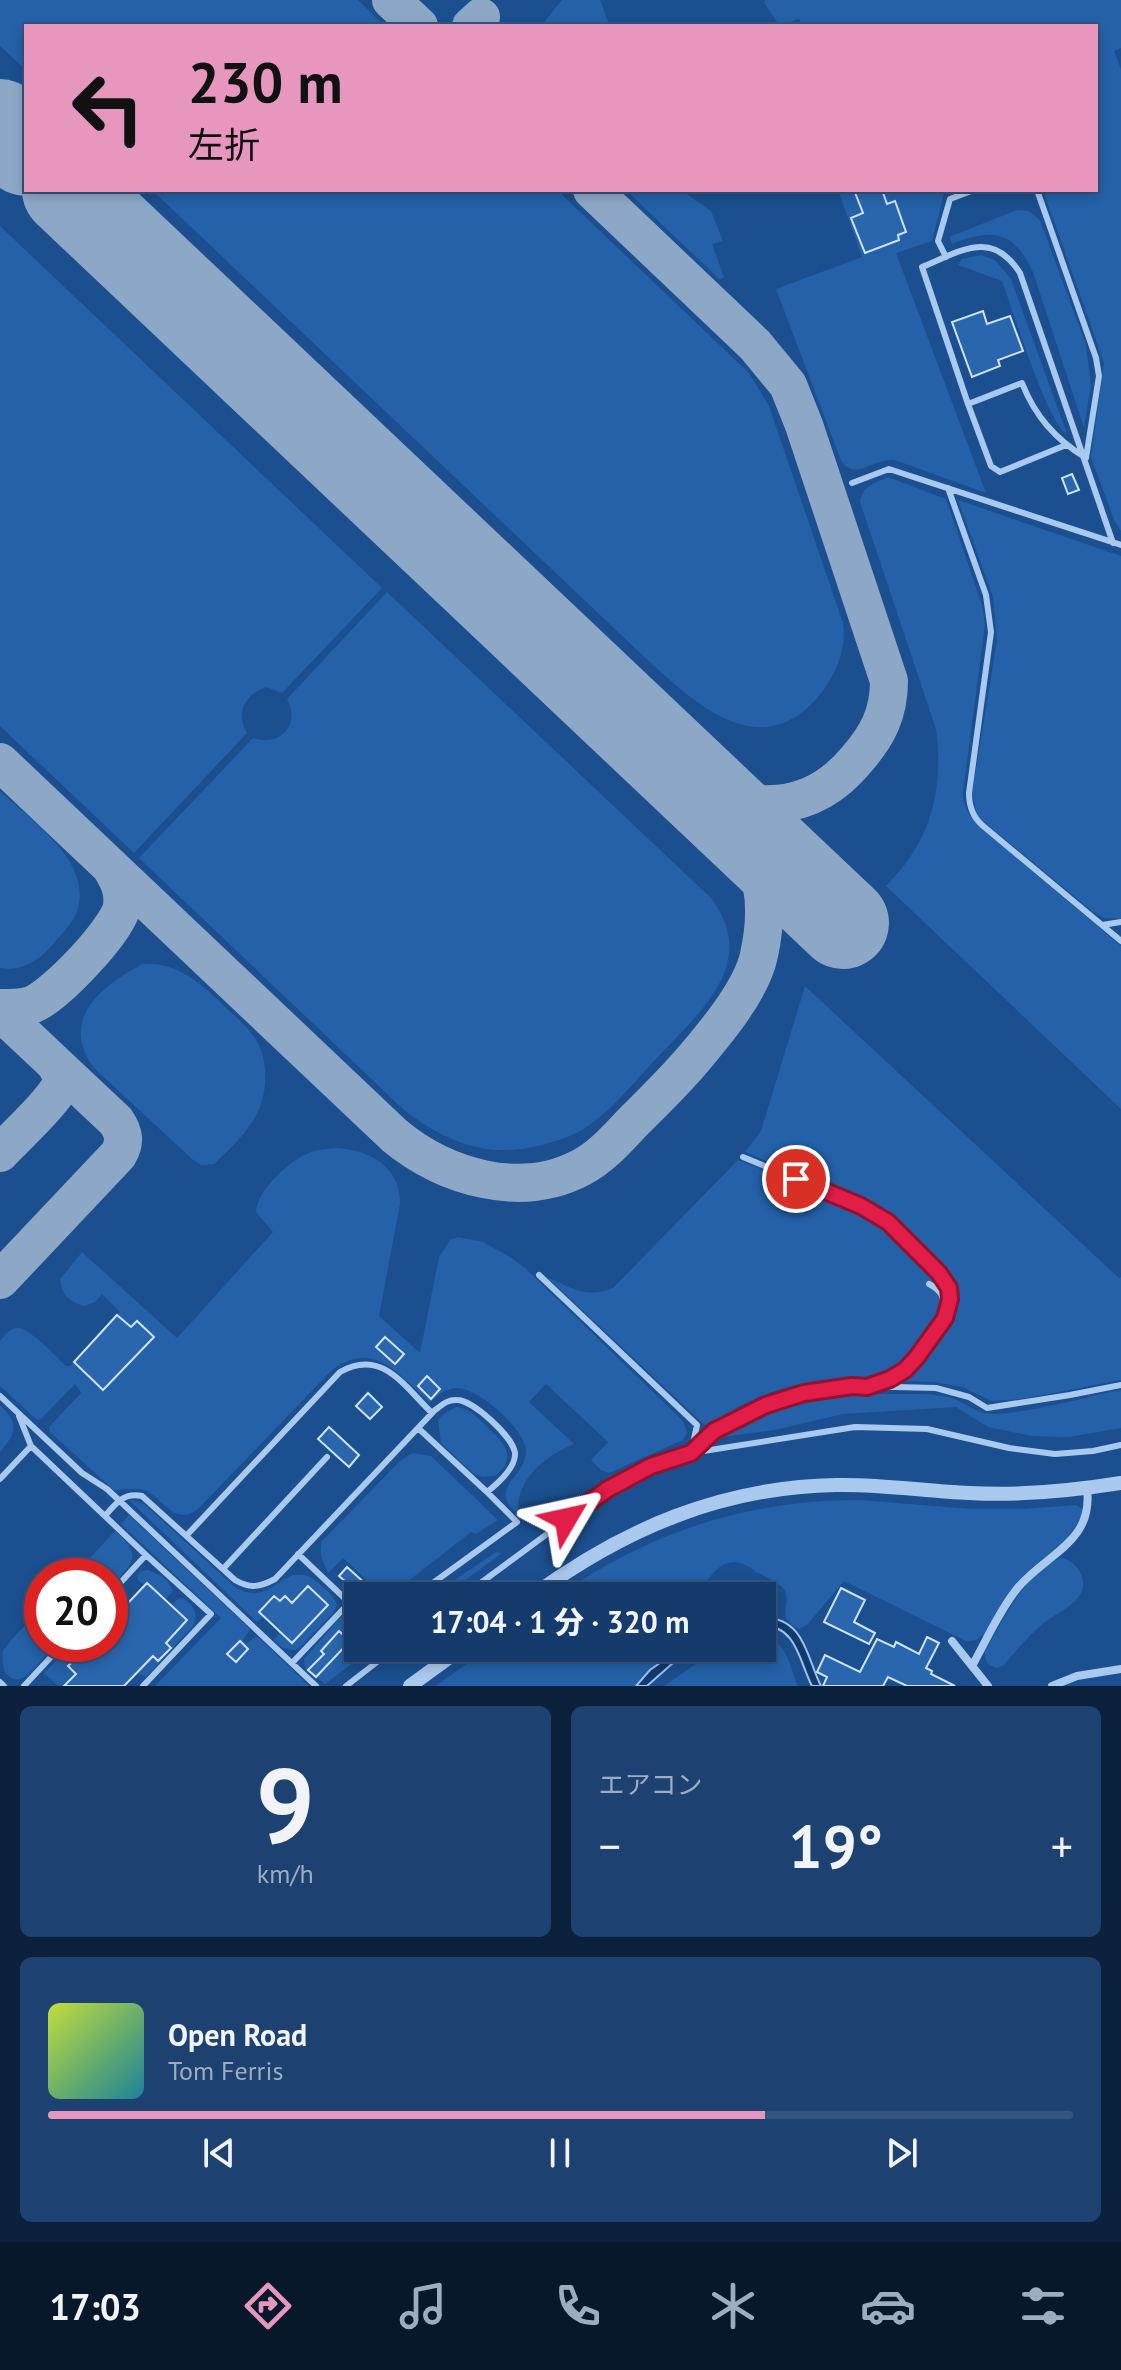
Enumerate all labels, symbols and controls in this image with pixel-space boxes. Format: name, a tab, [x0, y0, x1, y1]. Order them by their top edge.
text: 230 m	[188, 46, 343, 118]
icon: left	[56, 56, 160, 160]
text: 左折	[188, 121, 260, 168]
pin	[762, 1145, 830, 1213]
icon: arrive	[774, 1157, 818, 1201]
position arrow	[524, 1477, 608, 1561]
speed limit sign: 20	[24, 1558, 128, 1662]
text: 17:04 · 1 分 · 320 m	[430, 1602, 690, 1641]
text: 9	[256, 1737, 315, 1872]
text: エアコン	[599, 1768, 703, 1801]
text: 19°	[789, 1807, 883, 1885]
text: −	[599, 1817, 621, 1874]
text: +	[1051, 1817, 1073, 1874]
text: km/h	[257, 1857, 314, 1890]
text: Open Road	[168, 2015, 307, 2054]
text: Tom Ferris	[168, 2054, 283, 2087]
icon: previous	[197, 2131, 241, 2175]
icon: pause	[538, 2131, 582, 2175]
icon: next	[880, 2131, 924, 2175]
icon: directions	[240, 2278, 296, 2334]
icon: music	[395, 2278, 451, 2334]
icon: phone	[550, 2278, 606, 2334]
icon: climate	[705, 2278, 761, 2334]
icon: car	[860, 2278, 916, 2334]
icon: filters	[1015, 2278, 1071, 2334]
text: 17:03	[50, 2283, 141, 2330]

